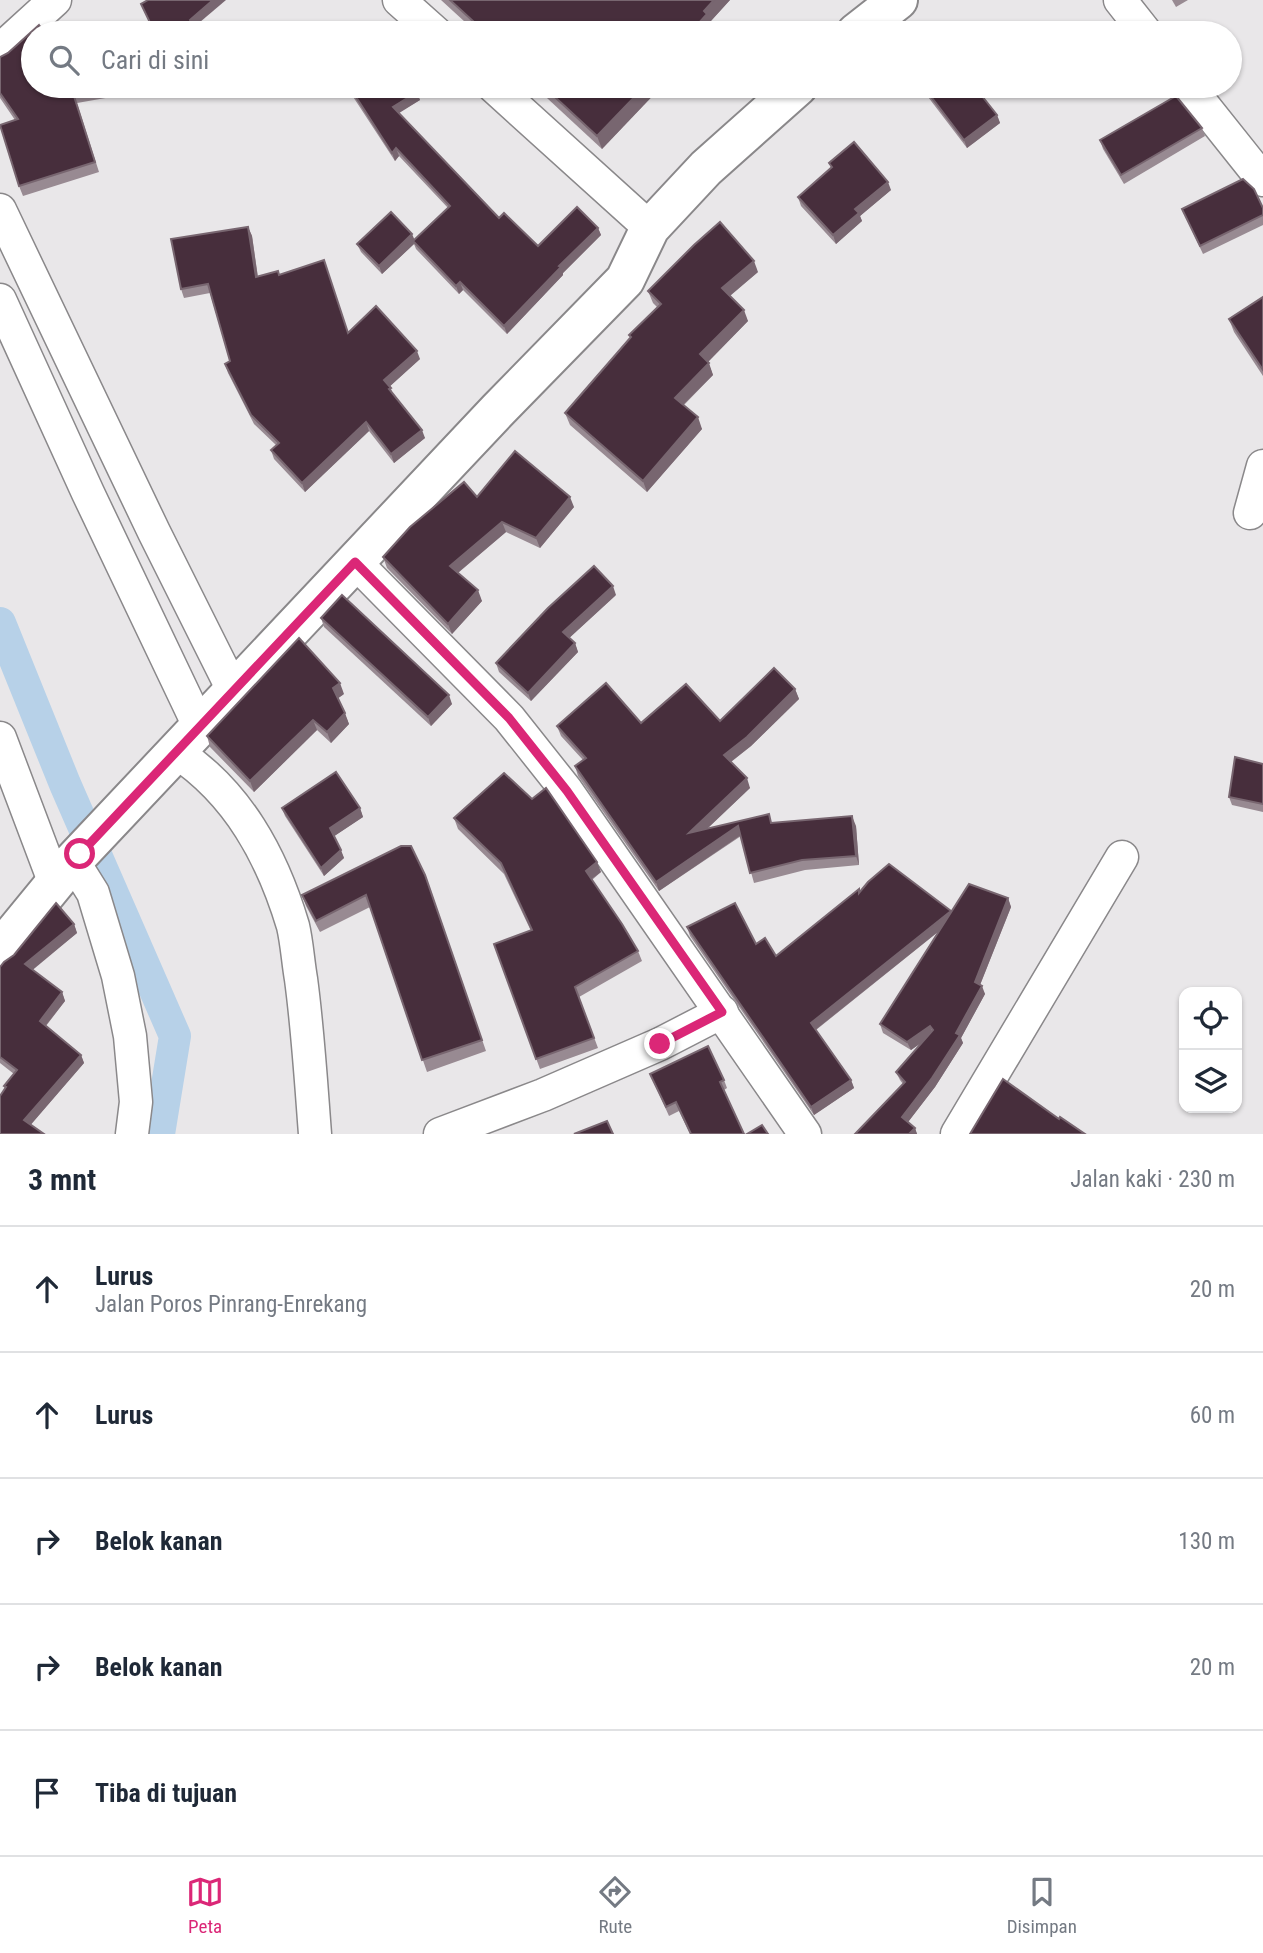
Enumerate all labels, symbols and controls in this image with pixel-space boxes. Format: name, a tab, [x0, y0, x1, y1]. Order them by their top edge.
search box	[21, 21, 1242, 98]
icon: search	[45, 41, 83, 79]
text: Cari di sini	[101, 45, 209, 75]
route start	[64, 838, 95, 869]
map controls	[1179, 987, 1242, 1113]
button: locate	[1179, 987, 1242, 1050]
route end	[644, 1028, 675, 1059]
button: layers	[1179, 1050, 1242, 1113]
text: 3 mnt	[28, 1162, 96, 1197]
text: Jalan kaki · 230 m	[1070, 1166, 1235, 1193]
text: Lurus	[95, 1261, 153, 1291]
icon: ahead	[28, 1270, 66, 1308]
text: 20 m	[1190, 1276, 1235, 1303]
text: Jalan Poros Pinrang-Enrekang	[95, 1291, 367, 1318]
icon: ahead	[28, 1396, 66, 1434]
text: Lurus	[95, 1400, 153, 1430]
text: 60 m	[1190, 1402, 1235, 1429]
icon: right	[28, 1522, 66, 1560]
text: Belok kanan	[95, 1526, 222, 1556]
text: 130 m	[1178, 1528, 1235, 1555]
icon: right	[28, 1648, 66, 1686]
text: Belok kanan	[95, 1652, 222, 1682]
text: 20 m	[1190, 1654, 1235, 1681]
icon: arrive	[28, 1774, 66, 1812]
text: Tiba di tujuan	[95, 1778, 237, 1808]
tab: Peta	[186, 1873, 224, 1938]
tab: Rute	[596, 1873, 634, 1938]
tab: Disimpan	[1007, 1873, 1077, 1938]

